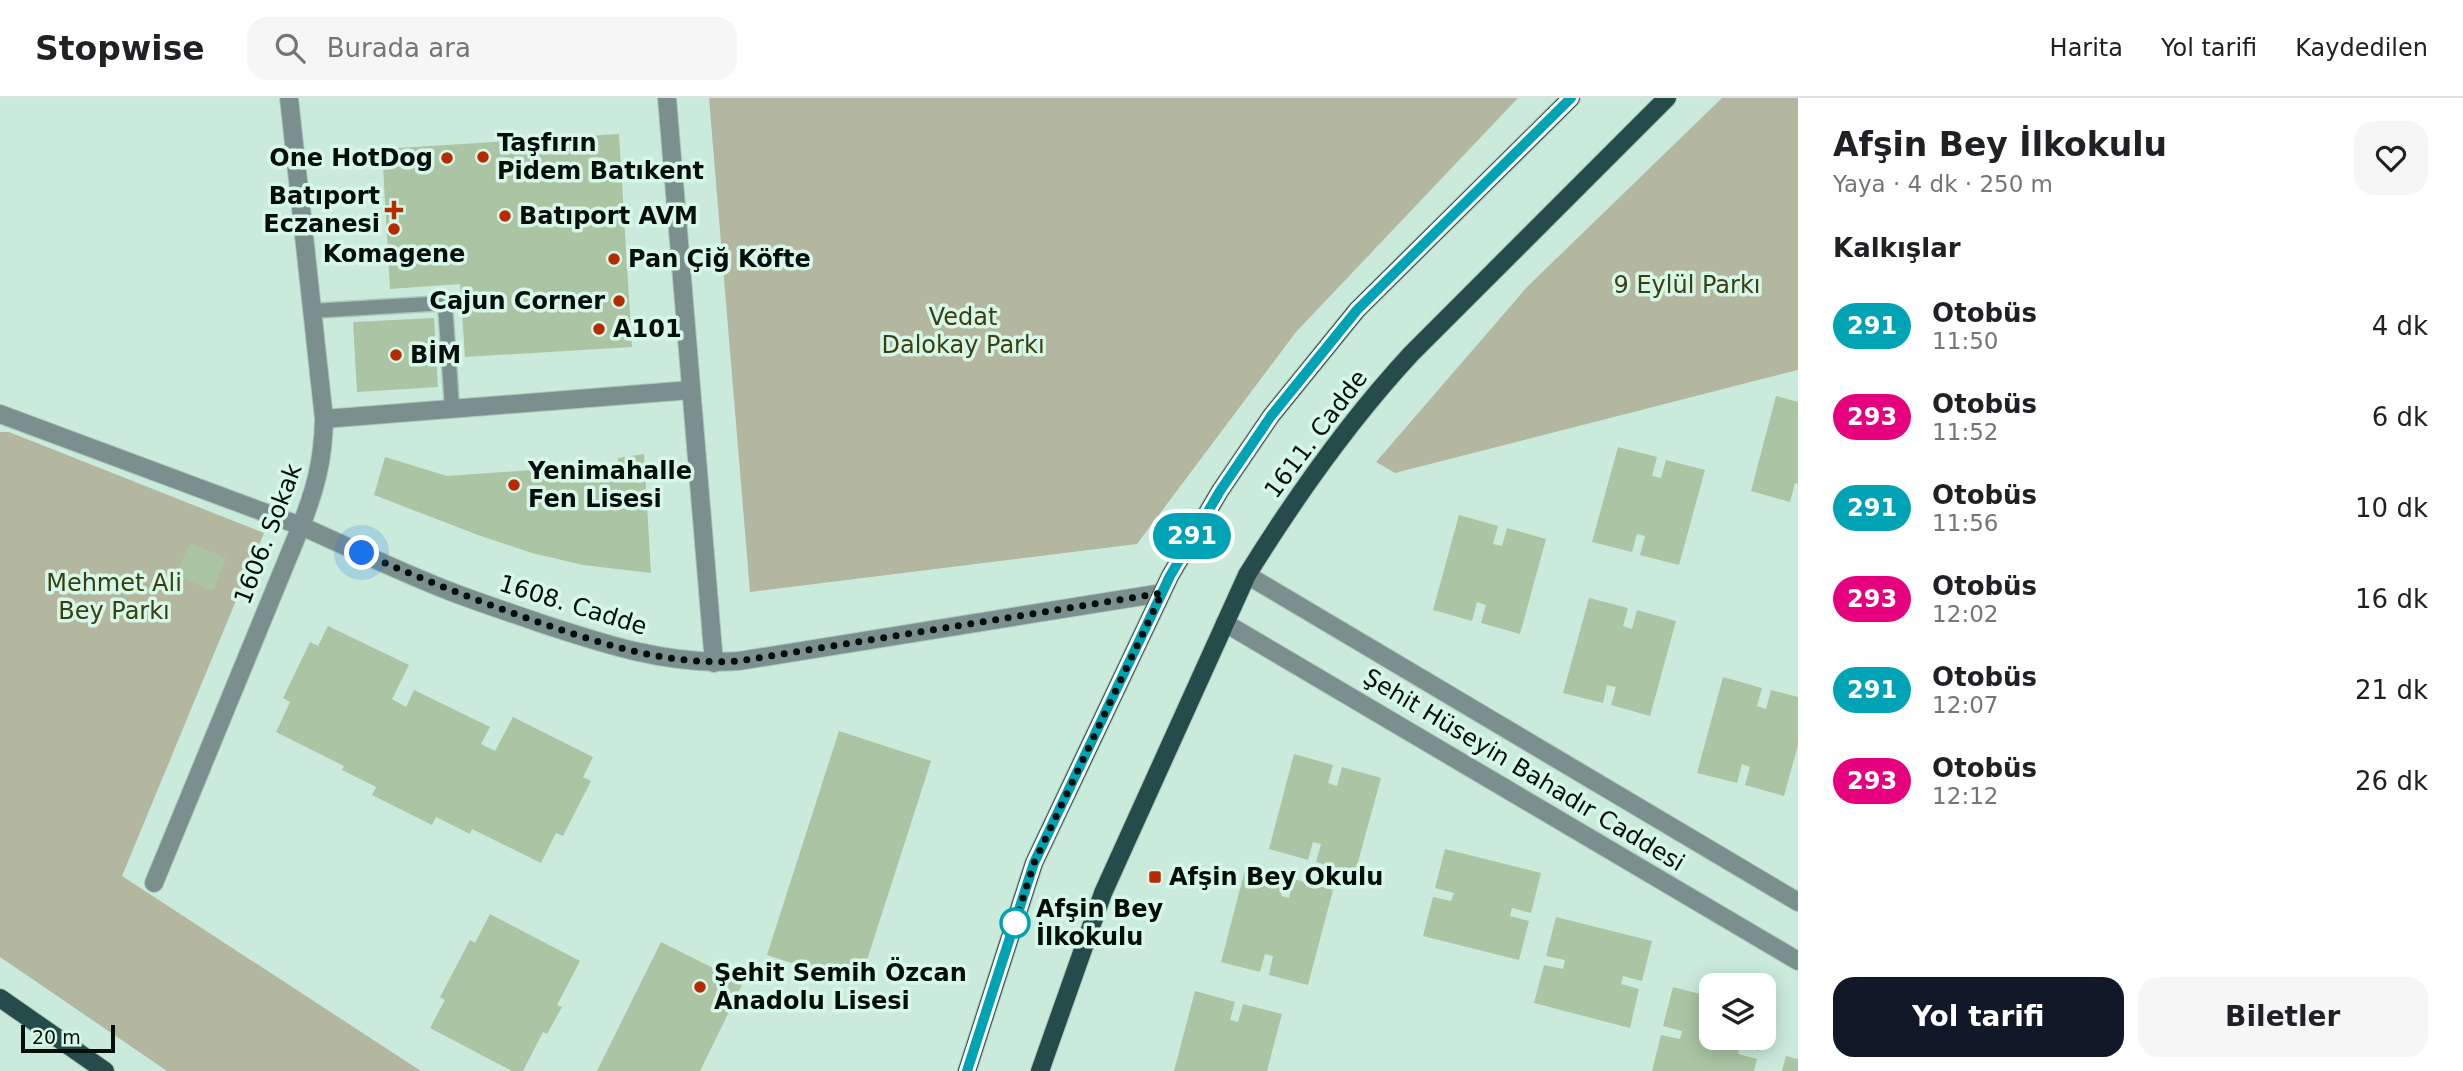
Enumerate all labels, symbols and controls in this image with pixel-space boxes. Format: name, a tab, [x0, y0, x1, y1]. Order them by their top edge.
search box	[247, 17, 737, 80]
text: Stopwise	[35, 29, 205, 68]
icon: search	[271, 29, 309, 67]
text: Burada ara	[327, 33, 471, 63]
text: Harita	[2050, 34, 2123, 62]
text: Yol tarifi	[2161, 34, 2257, 62]
text: Kaydedilen	[2295, 34, 2428, 62]
button: heart	[2354, 121, 2428, 195]
text: Afşin Bey İlkokulu	[1833, 125, 2167, 164]
place label: Taşfırın Pidem Batıkent	[497, 129, 704, 185]
place label: One HotDog	[269, 144, 433, 172]
marker: Taşfırın Pidem Batıkent	[475, 149, 491, 165]
marker: One HotDog	[439, 150, 455, 166]
text: Yaya · 4 dk · 250 m	[1833, 171, 2053, 197]
place label: Batıport Eczanesi	[263, 182, 380, 238]
marker: Batıport Eczanesi	[386, 202, 402, 218]
place label: Batıport AVM	[519, 202, 698, 230]
marker: Batıport AVM	[497, 208, 513, 224]
marker: Komagene	[386, 221, 402, 237]
text: Kalkışlar	[1833, 233, 1961, 263]
place label: Komagene	[323, 240, 465, 268]
place label: Pan Çiğ Köfte	[628, 245, 811, 273]
marker: Pan Çiğ Köfte	[606, 251, 622, 267]
park label: 9 Eylül Parkı	[1614, 271, 1760, 299]
place label: Cajun Corner	[429, 287, 605, 315]
marker: Cajun Corner	[611, 293, 627, 309]
text: Otobüs	[1932, 298, 2037, 328]
park label: Vedat Dalokay Parkı	[881, 303, 1045, 359]
text: 4 dk	[2372, 311, 2428, 341]
text: 291	[1847, 312, 1897, 340]
place label: A101	[613, 315, 682, 343]
marker: A101	[591, 321, 607, 337]
text: 11:50	[1932, 328, 1998, 354]
place label: BİM	[410, 340, 461, 369]
marker: BİM	[388, 347, 404, 363]
street label: 1611. Cadde	[1259, 364, 1373, 504]
text: Otobüs	[1932, 389, 2037, 419]
text: 6 dk	[2372, 402, 2428, 432]
text: 293	[1847, 403, 1897, 431]
text: 11:52	[1932, 419, 1998, 445]
place label: Yenimahalle Fen Lisesi	[527, 457, 692, 513]
street label: 1606. Sokak	[228, 460, 308, 608]
marker: Yenimahalle Fen Lisesi	[506, 477, 522, 493]
text: Otobüs	[1932, 480, 2037, 510]
text: 10 dk	[2355, 493, 2428, 523]
text: 291	[1847, 494, 1897, 522]
text: 11:56	[1932, 510, 1998, 536]
line badge: 291	[1152, 513, 1232, 559]
text: 291	[1167, 522, 1217, 550]
your location	[344, 535, 379, 570]
park label: Mehmet Ali Bey Parkı	[46, 569, 182, 625]
street label: 1608. Cadde	[496, 569, 650, 641]
text: Otobüs	[1932, 571, 2037, 601]
text: 16 dk	[2355, 584, 2428, 614]
text: 293	[1847, 585, 1897, 613]
text: 12:02	[1932, 601, 1998, 627]
text: Otobüs	[1932, 662, 2037, 692]
street label: Şehit Hüseyin Bahadır Caddesi	[1358, 663, 1690, 877]
text: 21 dk	[2355, 675, 2428, 705]
text: 291	[1847, 676, 1897, 704]
text: 12:07	[1932, 692, 1998, 718]
text: Otobüs	[1932, 753, 2037, 783]
text: 26 dk	[2355, 766, 2428, 796]
text: 293	[1847, 767, 1897, 795]
text: 12:12	[1932, 783, 1998, 809]
place label: Afşin Bey Okulu	[1169, 863, 1383, 891]
marker: Afşin Bey Okulu	[1147, 869, 1163, 885]
place label: Afşin Bey İlkokulu	[1036, 895, 1164, 951]
marker: Afşin Bey İlkokulu	[1000, 908, 1030, 938]
place label: Şehit Semih Özcan Anadolu Lisesi	[714, 957, 967, 1015]
map controls	[1699, 973, 1776, 1050]
button: layers	[1699, 973, 1776, 1050]
button: Yol tarifi	[1833, 977, 2124, 1057]
button: Biletler	[2138, 977, 2428, 1057]
marker: Şehit Semih Özcan Anadolu Lisesi	[692, 979, 708, 995]
scale bar	[21, 1022, 116, 1054]
text: 20 m	[32, 1026, 81, 1048]

